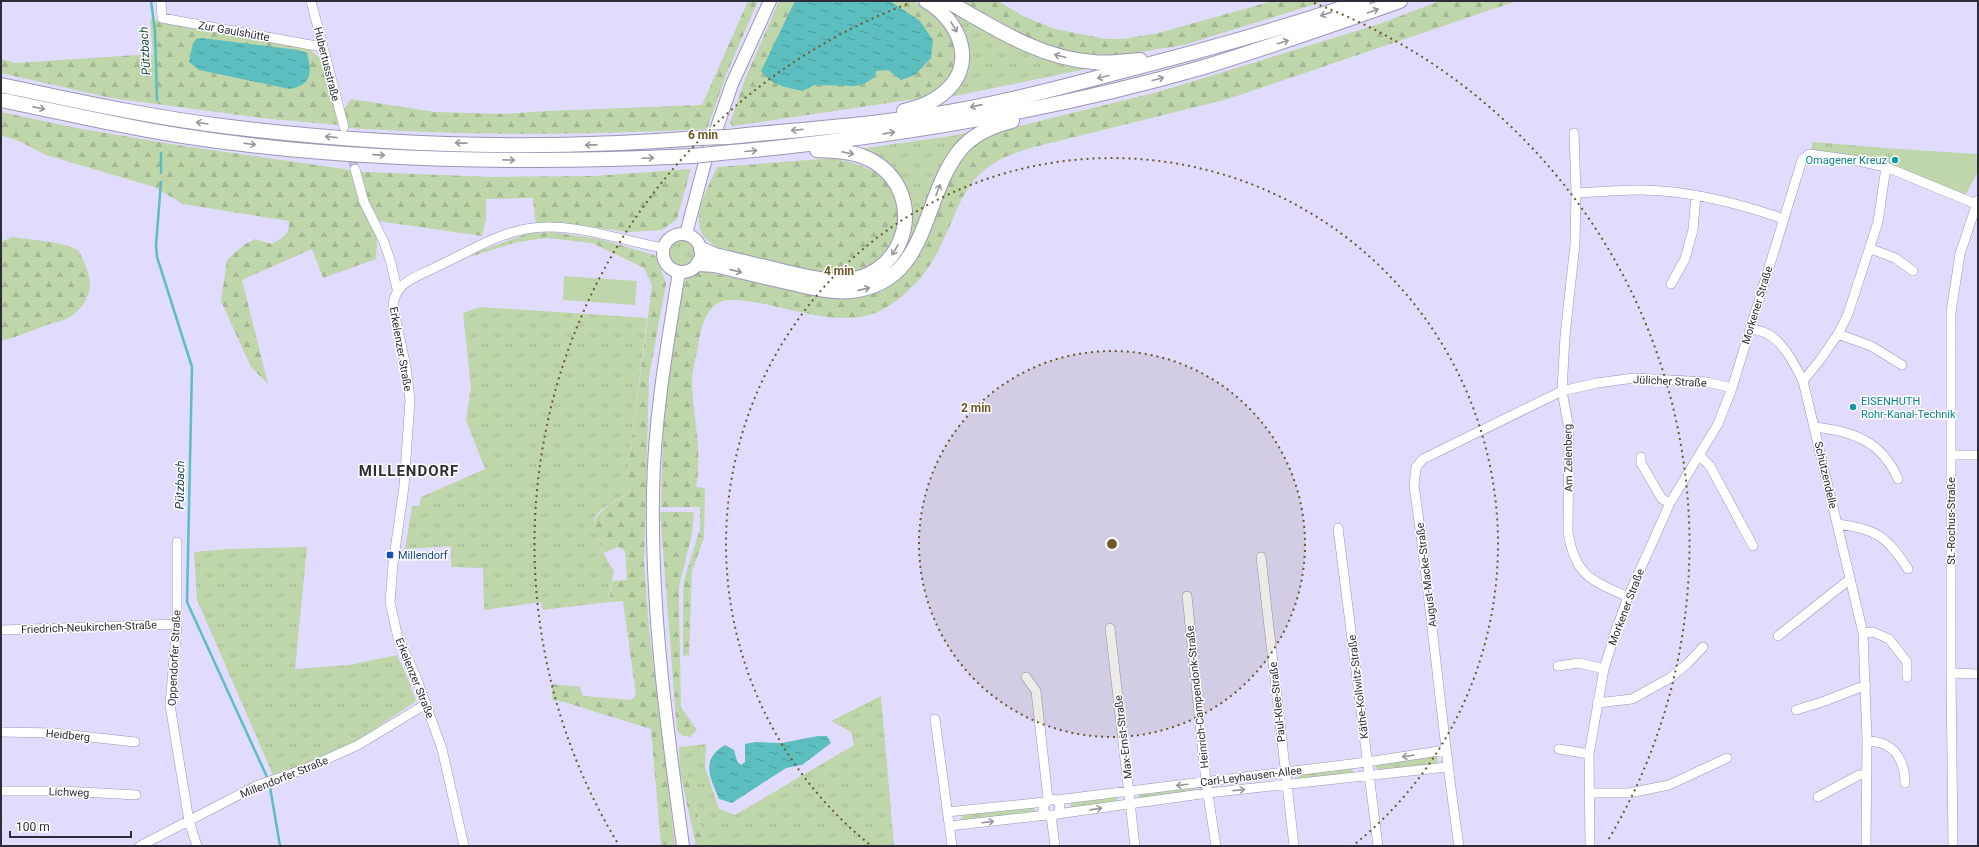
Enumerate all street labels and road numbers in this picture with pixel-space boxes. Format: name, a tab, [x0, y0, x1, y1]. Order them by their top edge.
street label: Zur Gaulshütte	[197, 19, 271, 44]
street label: Hubertusstraße	[311, 25, 342, 103]
street label: Morkener Straße	[1739, 264, 1776, 346]
street label: Erkelenzer Straße	[387, 306, 414, 392]
street label: Jülicher Straße	[1633, 373, 1707, 390]
street label: Am Zelenberg	[1561, 424, 1576, 492]
street label: Schützendelle	[1811, 440, 1840, 510]
street label: St.-Rochus-Straße	[1945, 477, 1958, 565]
street label: August-Macke-Straße	[1414, 522, 1439, 628]
street label: Morkener Straße	[1606, 567, 1647, 647]
street label: Oppendorfer Straße	[165, 610, 184, 706]
street label: Friedrich-Neukirchen-Straße	[21, 619, 157, 636]
street label: Heinrich-Campendonk-Straße	[1184, 625, 1211, 769]
street label: Käthe-Kollwitz-Straße	[1346, 634, 1371, 740]
street label: Erkelenzer Straße	[392, 636, 437, 720]
street label: Paul-Klee-Straße	[1267, 661, 1288, 743]
street label: Max-Ernst-Straße	[1112, 694, 1135, 780]
street label: Heidberg	[45, 727, 91, 744]
street label: Millendorfer Straße	[238, 754, 330, 801]
street label: Carl-Leyhausen-Allee	[1199, 764, 1303, 789]
street label: Lichweg	[48, 785, 90, 800]

